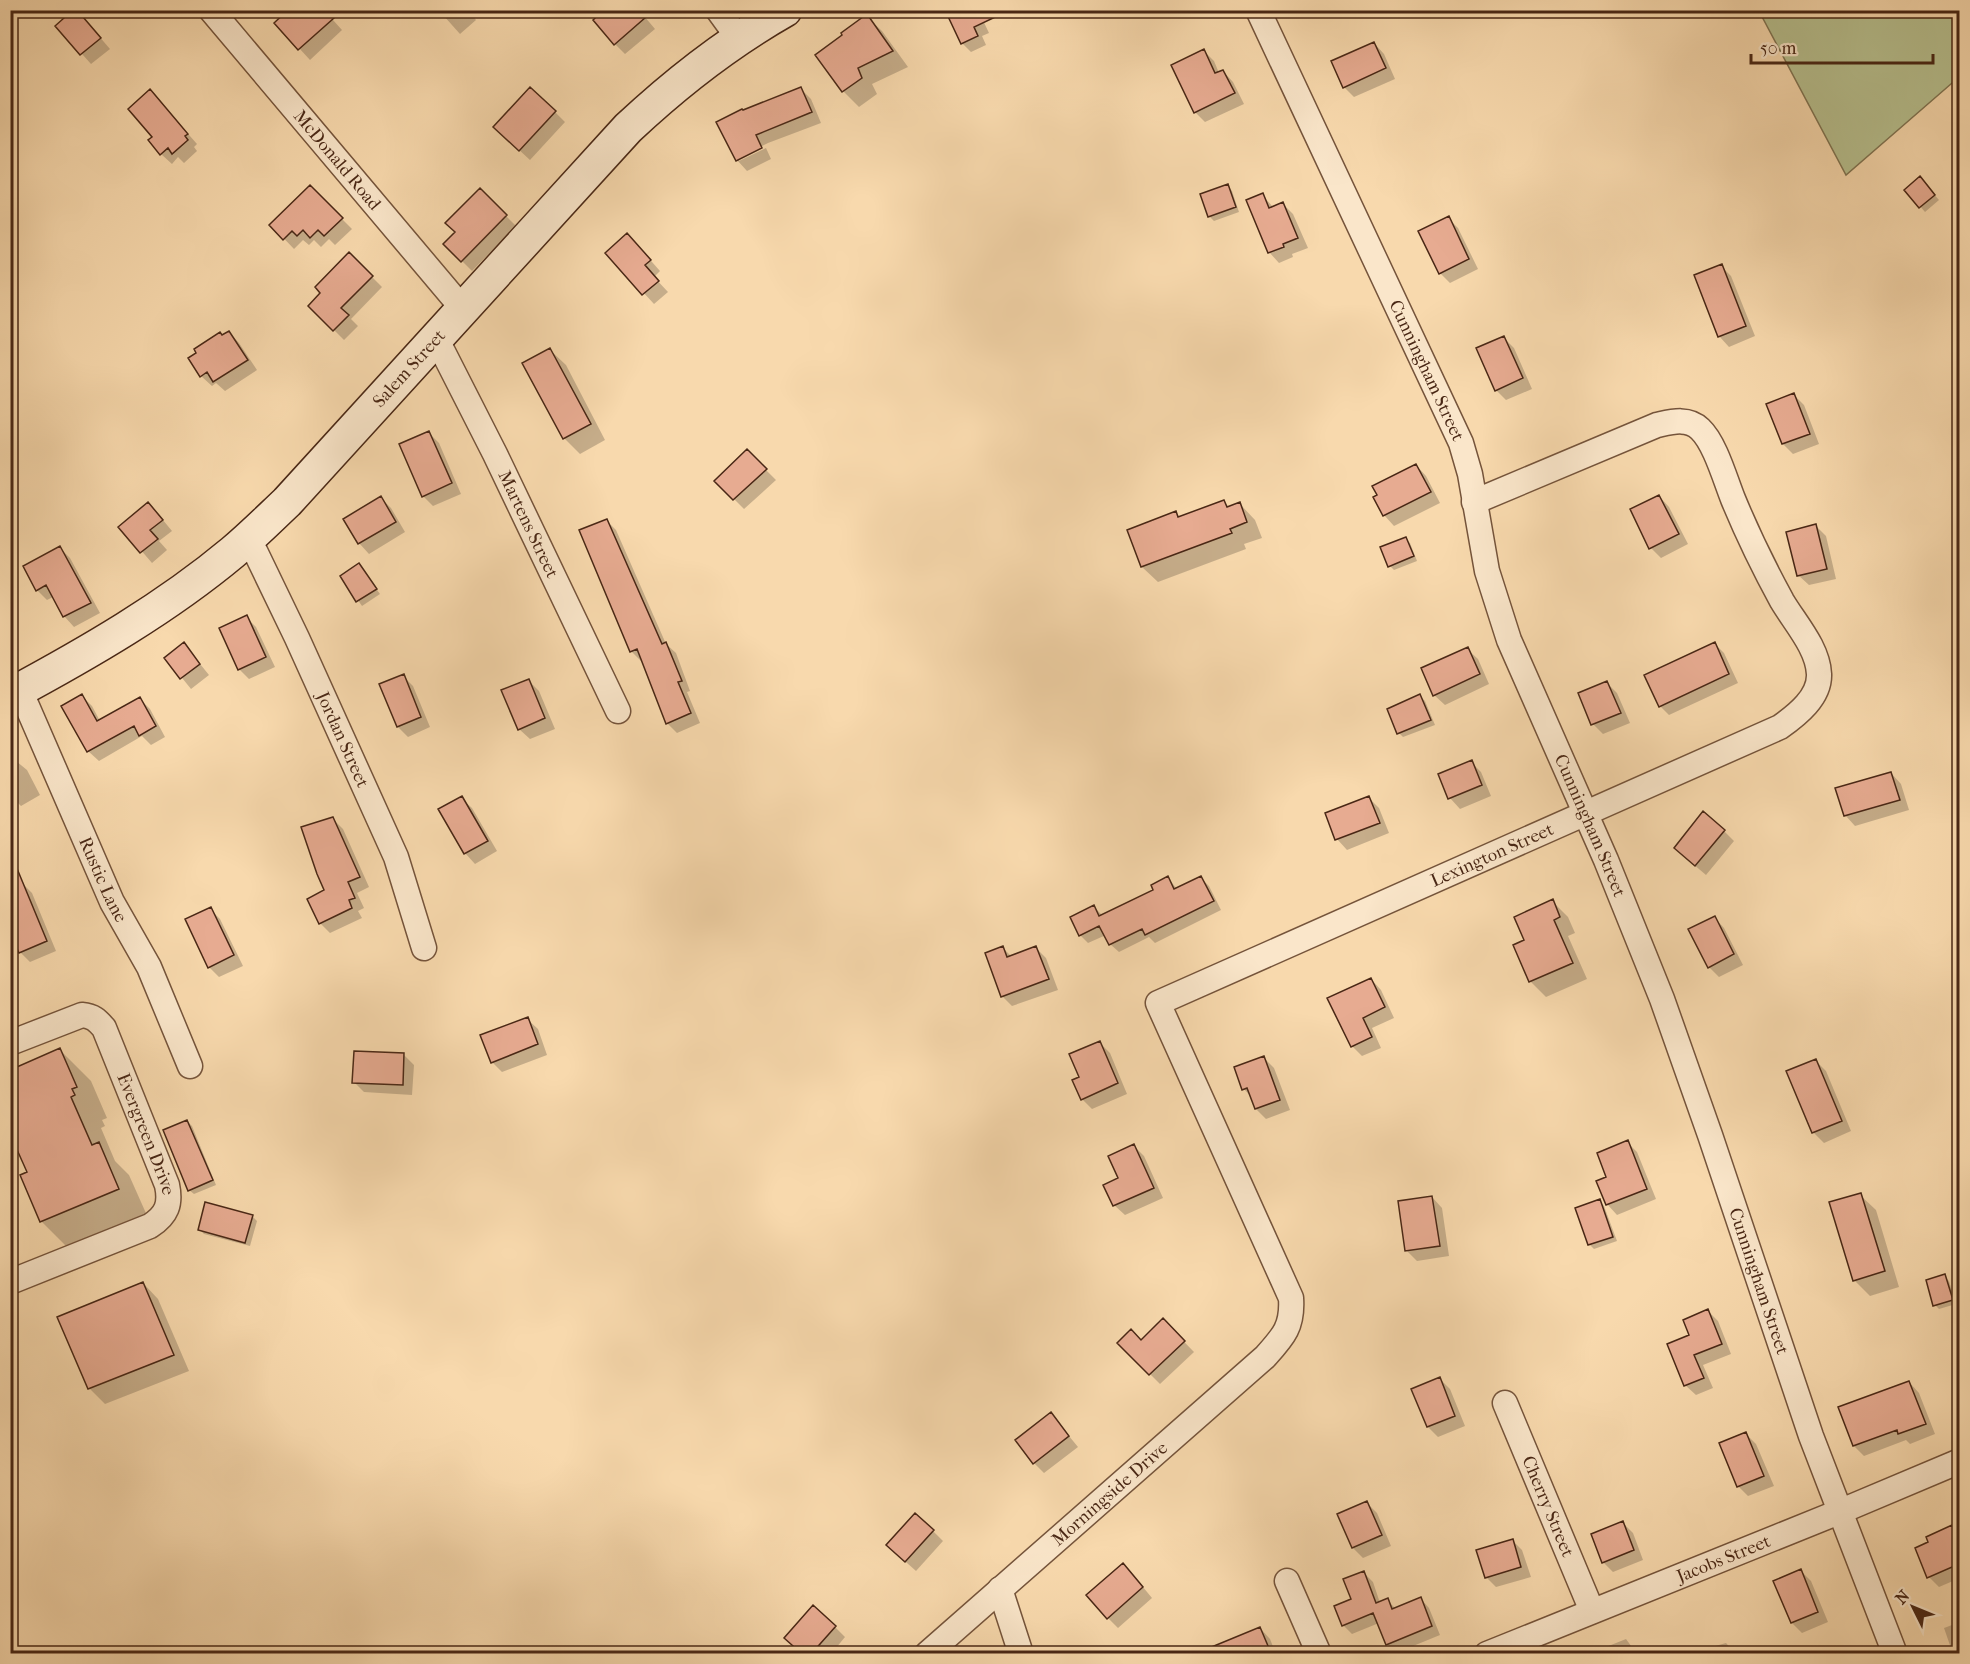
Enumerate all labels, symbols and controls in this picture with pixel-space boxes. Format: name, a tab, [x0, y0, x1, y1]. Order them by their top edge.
scale bar	[1751, 27, 1932, 65]
text: 50 m	[1760, 38, 1797, 59]
street label: McDonald Road	[289, 106, 385, 215]
street label: Cunningham Street	[1384, 297, 1469, 445]
street label: Salem Street	[369, 325, 450, 412]
street label: Martens Street	[494, 467, 563, 582]
street label: Jordan Street	[311, 687, 373, 792]
street label: Cunningham Street	[1550, 751, 1630, 901]
street label: Lexington Street	[1428, 819, 1557, 892]
street label: Rustic Lane	[74, 834, 131, 926]
street label: Evergreen Drive	[112, 1070, 178, 1196]
street label: Cunningham Street	[1724, 1205, 1793, 1358]
street label: Morningside Drive	[1048, 1437, 1172, 1550]
street label: Cherry Street	[1517, 1453, 1578, 1561]
street label: Jacobs Street	[1672, 1531, 1774, 1588]
north arrow	[1883, 1577, 1943, 1637]
text: N	[1891, 1586, 1914, 1608]

